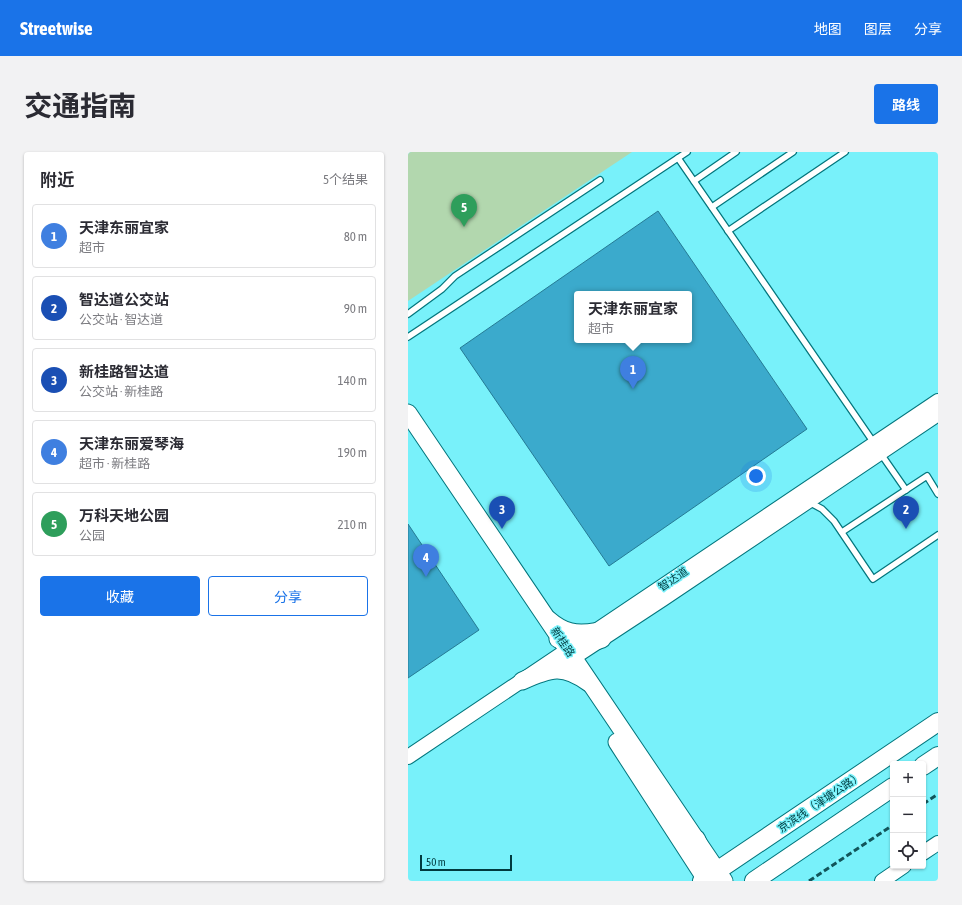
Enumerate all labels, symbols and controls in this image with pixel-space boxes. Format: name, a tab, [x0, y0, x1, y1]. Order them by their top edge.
text: Streetwise	[20, 17, 93, 39]
text: 地图	[814, 21, 842, 37]
text: 图层	[864, 21, 892, 37]
text: 分享	[914, 21, 942, 37]
button: 路线	[874, 84, 938, 124]
text: 交通指南	[24, 90, 136, 122]
text: 附近	[40, 170, 74, 190]
text: 5个结果	[323, 172, 368, 187]
pin: 5	[451, 194, 477, 227]
text: 天津东丽宜家	[79, 219, 169, 236]
text: 1	[51, 229, 57, 244]
text: 80 m	[344, 229, 367, 244]
text: 超市	[79, 240, 105, 255]
text: 智达道公交站	[79, 291, 169, 308]
popup	[574, 291, 692, 343]
text: 天津东丽宜家	[588, 300, 678, 317]
text: 2	[51, 301, 57, 316]
text: 90 m	[344, 301, 367, 316]
text: 公交站 · 智达道	[79, 312, 163, 327]
text: 超市	[588, 321, 614, 336]
pin: 1	[620, 356, 646, 389]
text: 新桂路智达道	[79, 363, 169, 380]
text: 3	[51, 373, 57, 388]
text: 140 m	[338, 373, 367, 388]
text: 公交站 · 新桂路	[79, 384, 163, 399]
text: 天津东丽爱琴海	[79, 435, 184, 452]
text: 4	[51, 445, 57, 460]
text: 190 m	[338, 445, 367, 460]
text: 超市 · 新桂路	[79, 456, 150, 471]
your location	[746, 466, 766, 486]
pin: 3	[489, 496, 515, 529]
pin: 2	[893, 496, 919, 529]
text: 万科天地公园	[79, 507, 169, 524]
text: 5	[51, 517, 57, 532]
text: 210 m	[338, 517, 367, 532]
text: 公园	[79, 528, 105, 543]
pin: 4	[413, 544, 439, 577]
street label: 智达道	[656, 565, 690, 593]
button: 收藏	[40, 576, 200, 616]
button: 分享	[208, 576, 368, 616]
street label: 新桂路	[549, 625, 577, 659]
map controls	[890, 761, 926, 869]
button: +	[890, 761, 926, 797]
street label: 京滨线（津塘公路）	[776, 769, 864, 835]
button: −	[890, 797, 926, 833]
button: locate	[890, 833, 926, 869]
scale bar	[420, 853, 512, 872]
text: 50 m	[426, 856, 446, 868]

